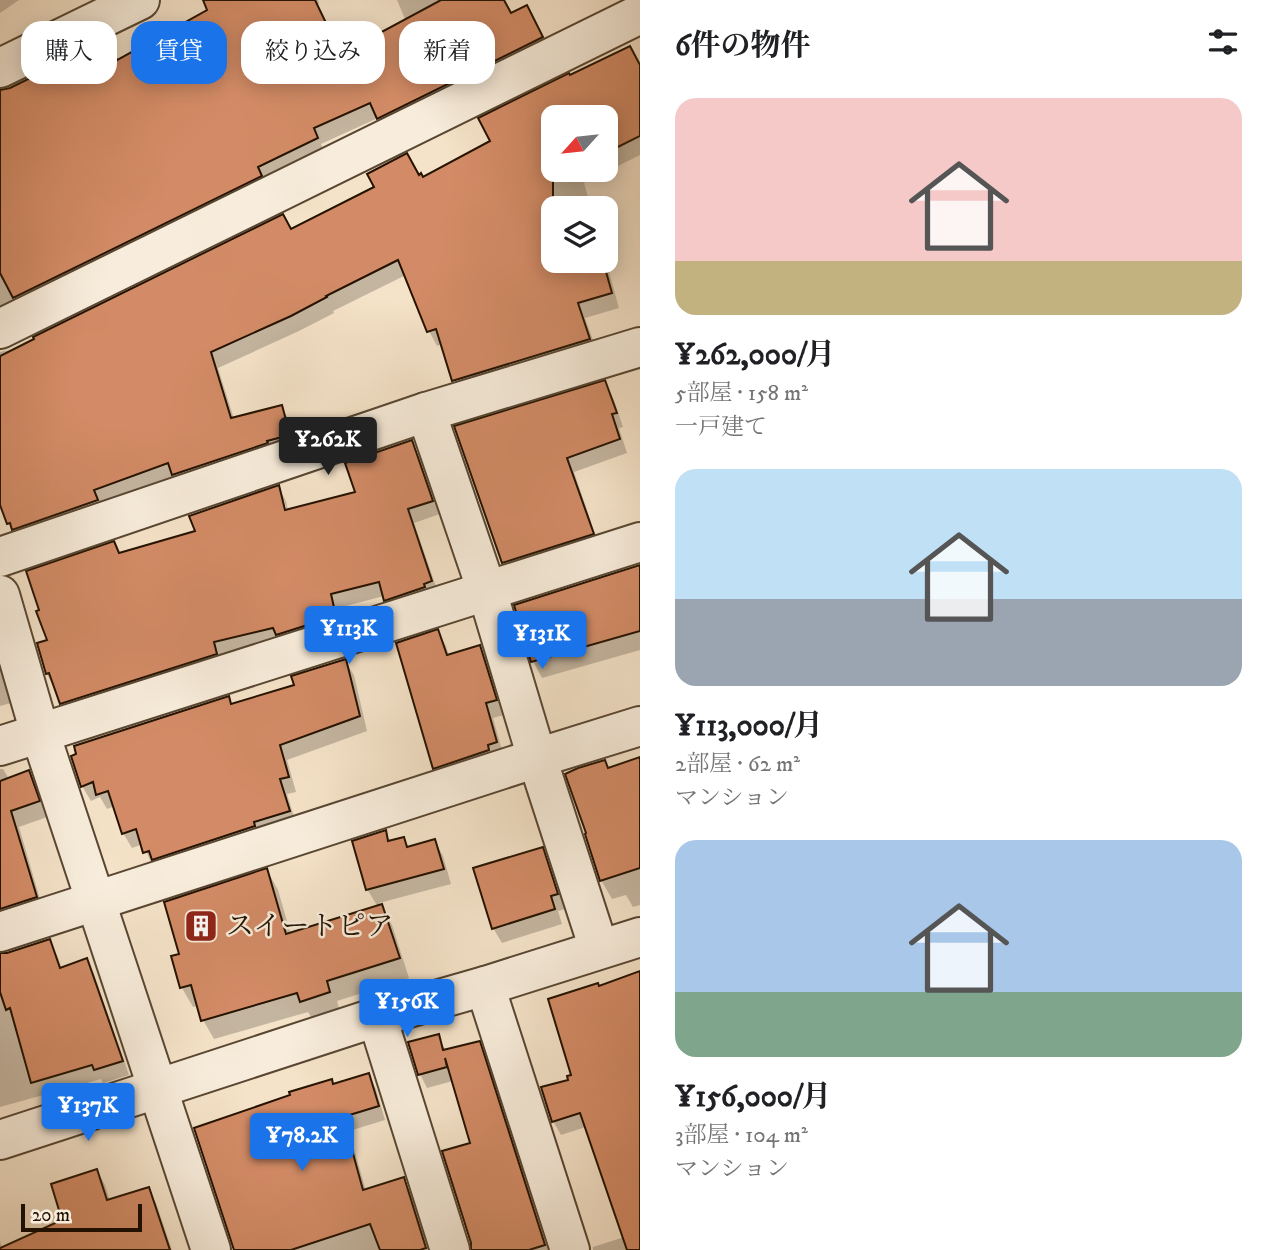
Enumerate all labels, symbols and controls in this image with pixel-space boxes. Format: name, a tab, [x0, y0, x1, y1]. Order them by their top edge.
chip: 購入	[21, 21, 117, 84]
chip: 賃貸	[131, 21, 227, 84]
chip: 絞り込み	[241, 21, 385, 84]
chip: 新着	[399, 21, 495, 84]
icon: filters	[1204, 23, 1242, 61]
text: 6件の物件	[675, 28, 811, 65]
north arrow	[541, 105, 618, 182]
map controls	[541, 105, 618, 273]
icon: home	[896, 143, 1022, 269]
button: layers	[541, 196, 618, 273]
text: ¥262,000/月	[675, 337, 835, 374]
text: 5部屋 · 158 m²	[675, 379, 808, 408]
text: 一戸建て	[675, 413, 767, 442]
pin: ¥262K	[279, 418, 377, 477]
text: ¥262K	[295, 425, 361, 454]
icon: home	[896, 514, 1022, 640]
pin: ¥113K	[300, 606, 398, 666]
pin: ¥131K	[493, 612, 591, 671]
text: ¥113K	[320, 614, 378, 643]
text: ¥131K	[513, 619, 571, 648]
text: ¥113,000/月	[675, 708, 823, 745]
text: 2部屋 · 62 m²	[675, 750, 800, 779]
text: マンション	[675, 784, 789, 813]
icon: home	[896, 885, 1022, 1011]
building icon: スイートピア	[182, 907, 220, 945]
place label: スイートピア	[226, 909, 393, 944]
pin: ¥156K	[358, 979, 456, 1039]
text: ¥156K	[375, 987, 439, 1016]
text: ¥156,000/月	[675, 1079, 831, 1116]
pin: ¥137K	[39, 1084, 137, 1143]
text: ¥137K	[58, 1091, 118, 1120]
pin: ¥78.2K	[245, 1114, 359, 1173]
text: ¥78.2K	[266, 1121, 338, 1150]
text: 3部屋 · 104 m²	[675, 1121, 808, 1150]
text: マンション	[675, 1155, 789, 1184]
scale bar	[21, 1201, 142, 1233]
text: 20 m	[32, 1204, 70, 1227]

